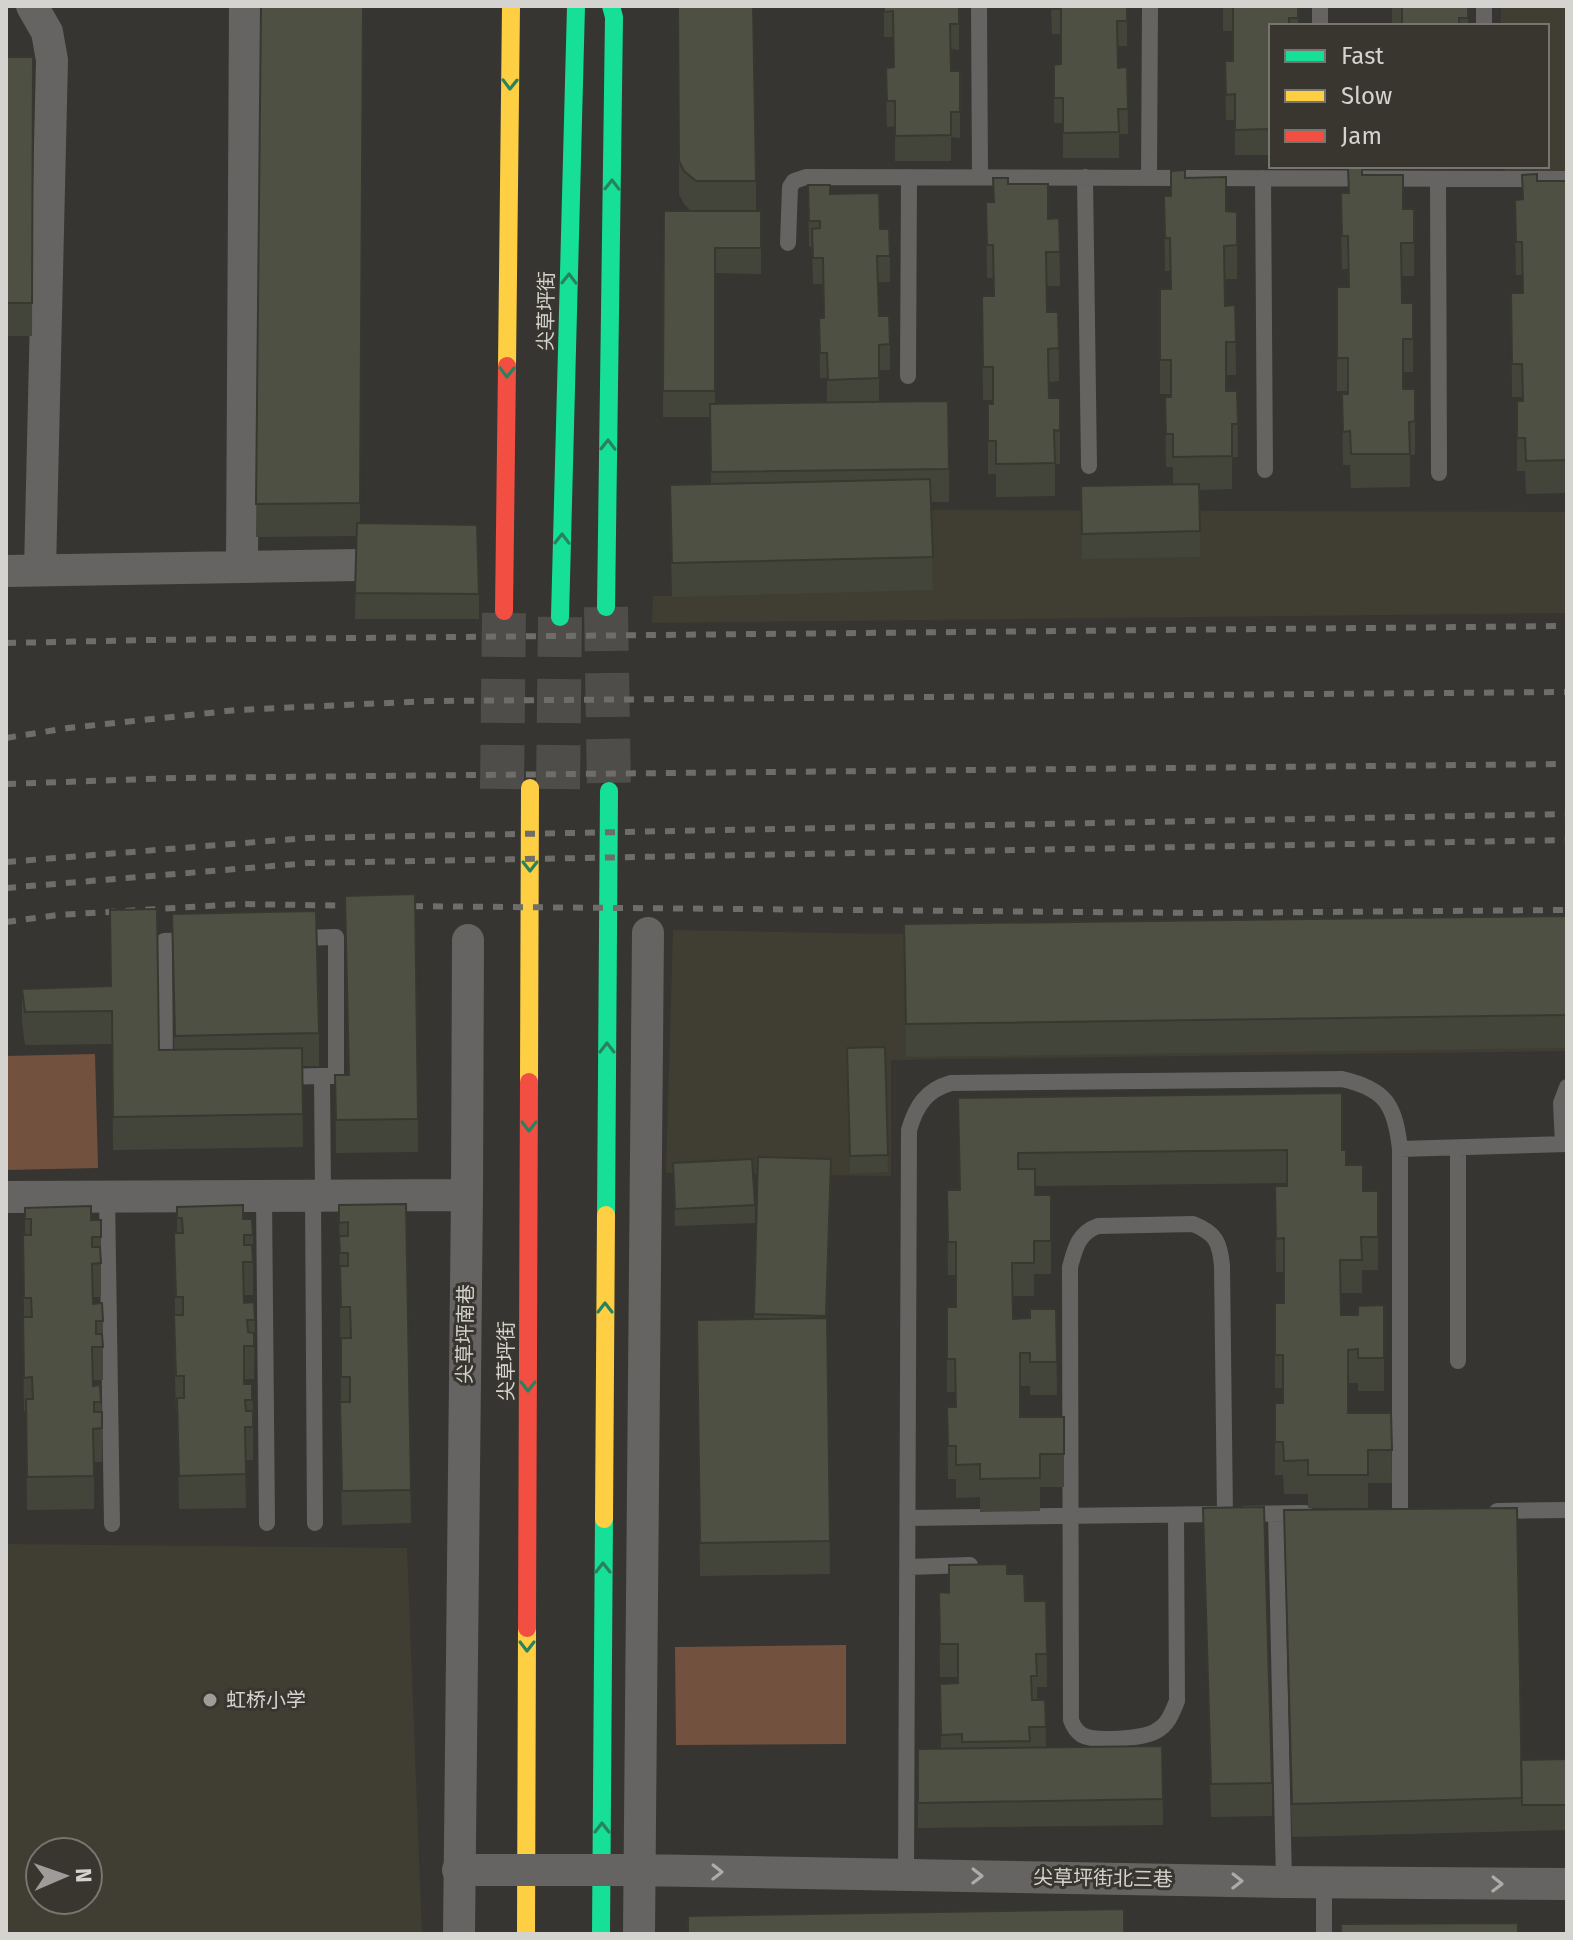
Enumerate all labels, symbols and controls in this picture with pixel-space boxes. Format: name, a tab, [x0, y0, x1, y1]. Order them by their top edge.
legend	[1269, 24, 1549, 168]
text: Fast	[1341, 42, 1384, 70]
one-way arrow	[501, 78, 519, 91]
text: Slow	[1341, 82, 1392, 110]
text: Jam	[1341, 122, 1382, 150]
one-way arrow	[603, 178, 621, 191]
street label: 尖草坪街	[533, 271, 559, 351]
one-way arrow	[560, 272, 577, 285]
one-way arrow	[498, 366, 516, 379]
one-way arrow	[600, 438, 617, 451]
one-way arrow	[553, 532, 570, 545]
one-way arrow	[521, 860, 539, 873]
one-way arrow	[598, 1041, 616, 1054]
one-way arrow	[520, 1120, 538, 1133]
street label: 尖草坪南巷	[452, 1284, 478, 1384]
one-way arrow	[596, 1301, 614, 1314]
street label: 尖草坪街	[494, 1321, 518, 1401]
one-way arrow	[519, 1380, 537, 1393]
one-way arrow	[595, 1561, 612, 1574]
one-way arrow	[518, 1640, 536, 1653]
place label: 虹桥小学	[226, 1688, 306, 1712]
marker: 虹桥小学	[201, 1691, 219, 1709]
one-way arrow	[593, 1821, 611, 1834]
north arrow	[24, 1836, 104, 1916]
one-way arrow	[711, 1863, 724, 1880]
street label: 尖草坪街北三巷	[1033, 1865, 1173, 1891]
one-way arrow	[971, 1867, 984, 1885]
text: N	[70, 1868, 97, 1883]
one-way arrow	[1231, 1872, 1244, 1890]
one-way arrow	[1491, 1875, 1504, 1893]

